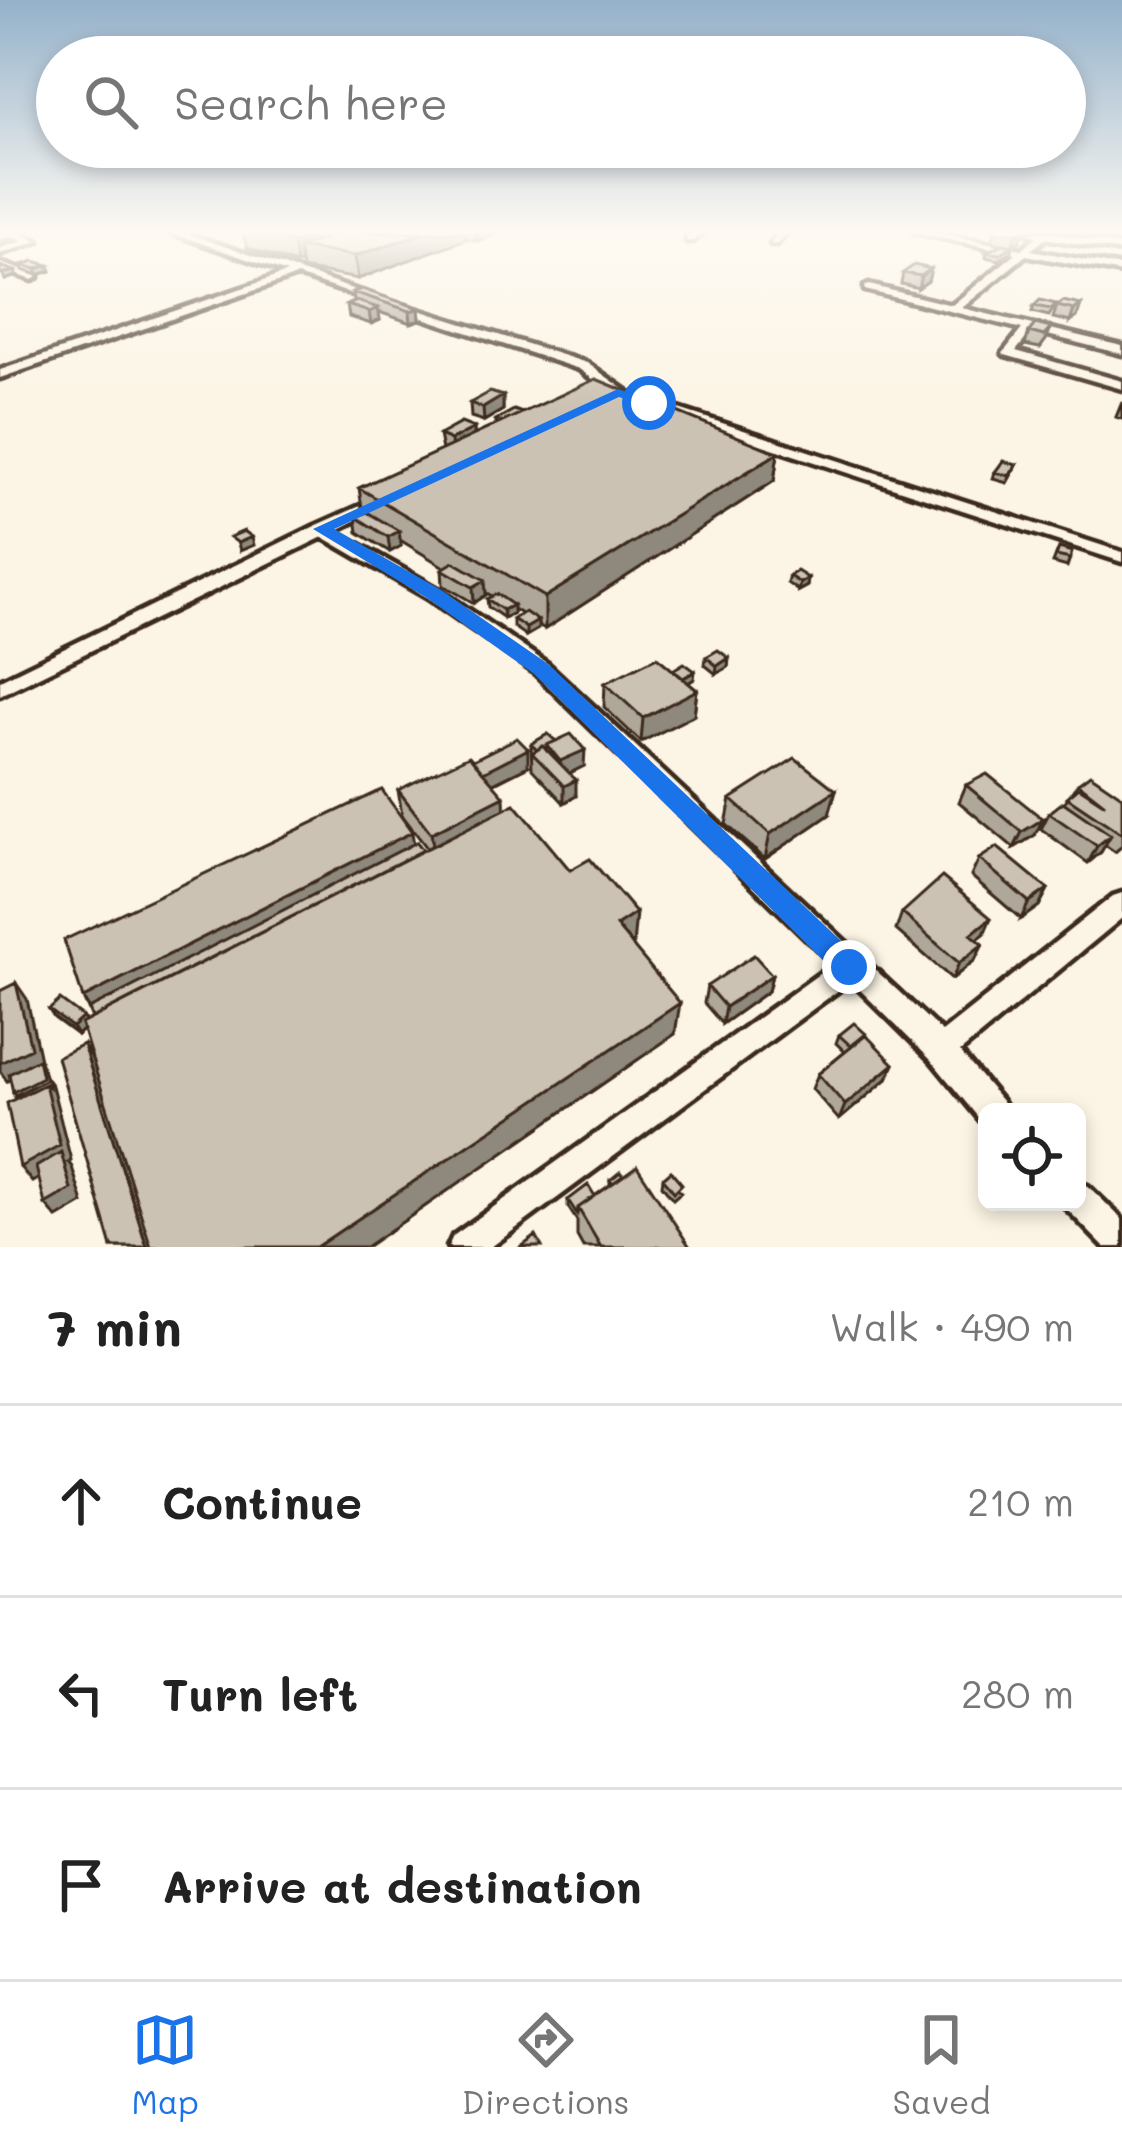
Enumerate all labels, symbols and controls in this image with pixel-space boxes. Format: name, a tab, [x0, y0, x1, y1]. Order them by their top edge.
search box	[36, 36, 1086, 168]
icon: search	[78, 69, 144, 135]
text: Search here	[174, 73, 448, 131]
route start	[622, 376, 676, 430]
route end	[822, 940, 876, 994]
map controls	[978, 1103, 1086, 1211]
button: locate	[978, 1103, 1086, 1211]
text: 7 min	[48, 1292, 182, 1359]
text: Walk · 490 m	[829, 1300, 1074, 1351]
icon: ahead	[48, 1468, 114, 1534]
text: Continue	[162, 1472, 362, 1530]
text: 210 m	[967, 1475, 1074, 1526]
icon: left	[48, 1660, 114, 1726]
text: Turn left	[162, 1664, 358, 1722]
text: 280 m	[961, 1667, 1074, 1718]
icon: arrive	[48, 1852, 114, 1918]
text: Arrive at destination	[162, 1856, 642, 1914]
tab: Map	[132, 2007, 199, 2122]
tab: Directions	[462, 2007, 629, 2122]
tab: Saved	[893, 2007, 990, 2122]

